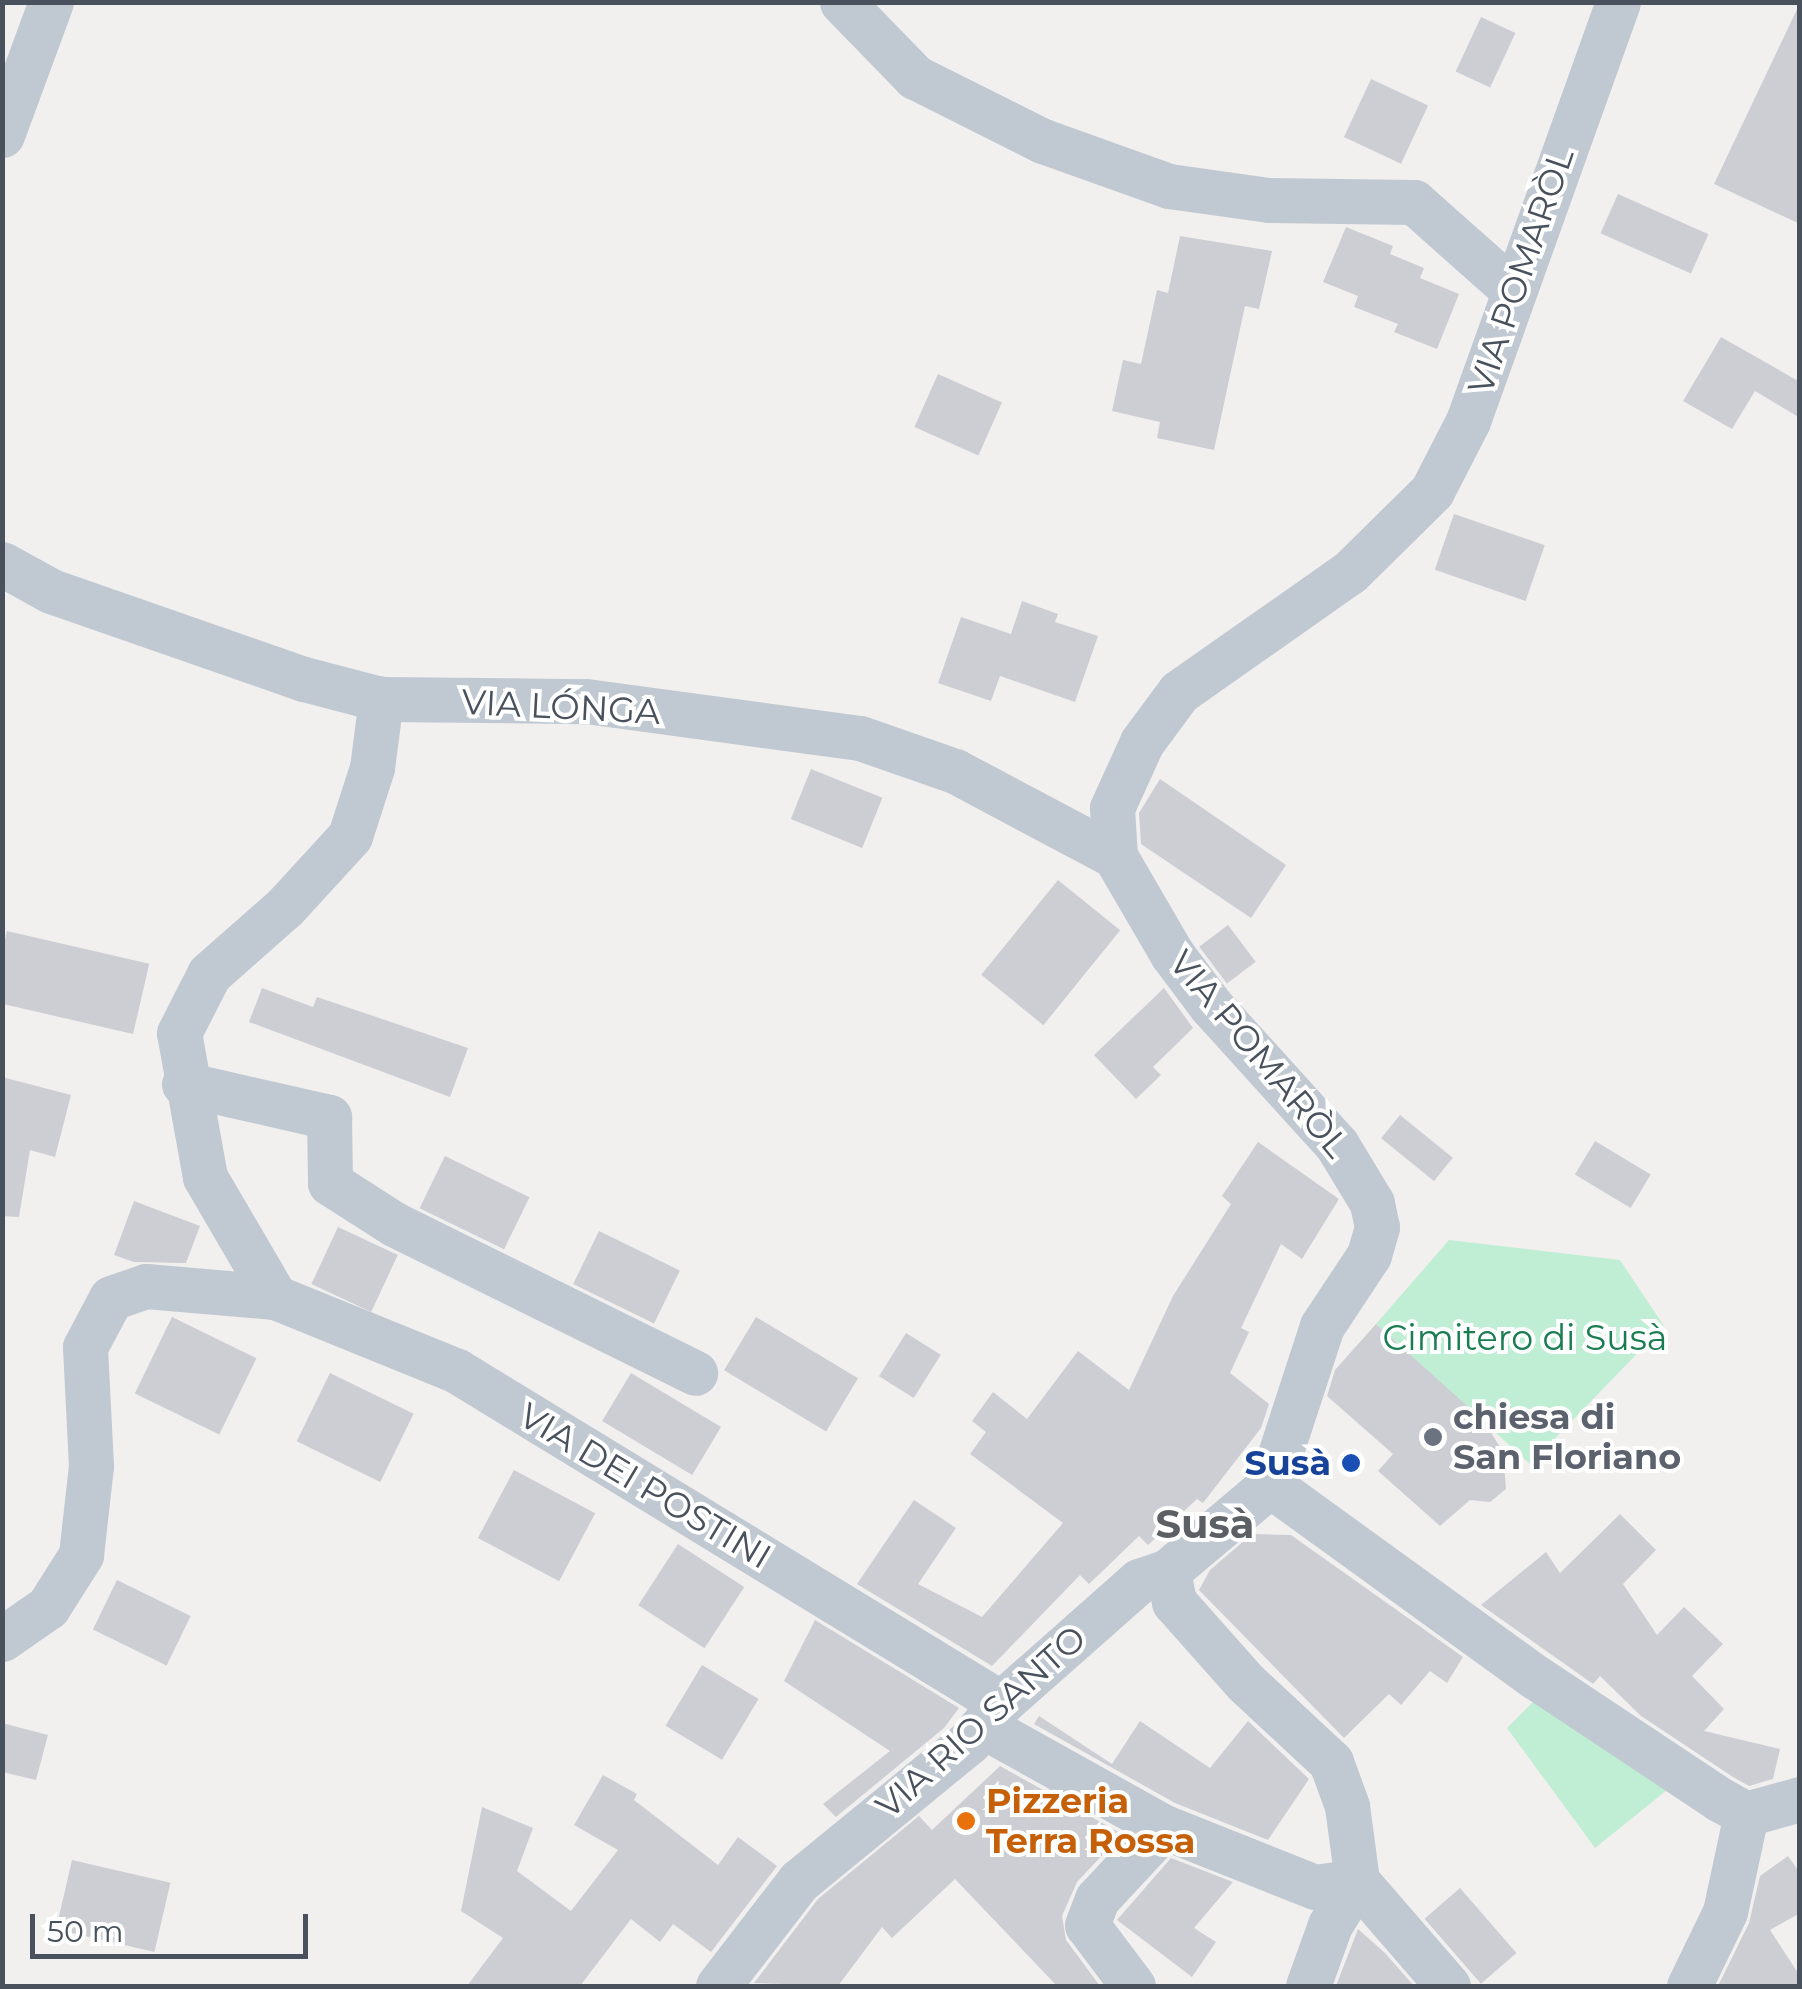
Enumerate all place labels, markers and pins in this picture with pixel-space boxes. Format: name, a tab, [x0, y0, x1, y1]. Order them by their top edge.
place label: chiesa di San Floriano	[1453, 1396, 1681, 1478]
marker: chiesa di San Floriano	[1422, 1426, 1444, 1448]
place label: Susà	[1244, 1442, 1331, 1484]
marker: Susà	[1340, 1452, 1362, 1474]
place label: Pizzeria Terra Rossa	[986, 1780, 1195, 1862]
marker: Pizzeria Terra Rossa	[955, 1810, 977, 1832]

